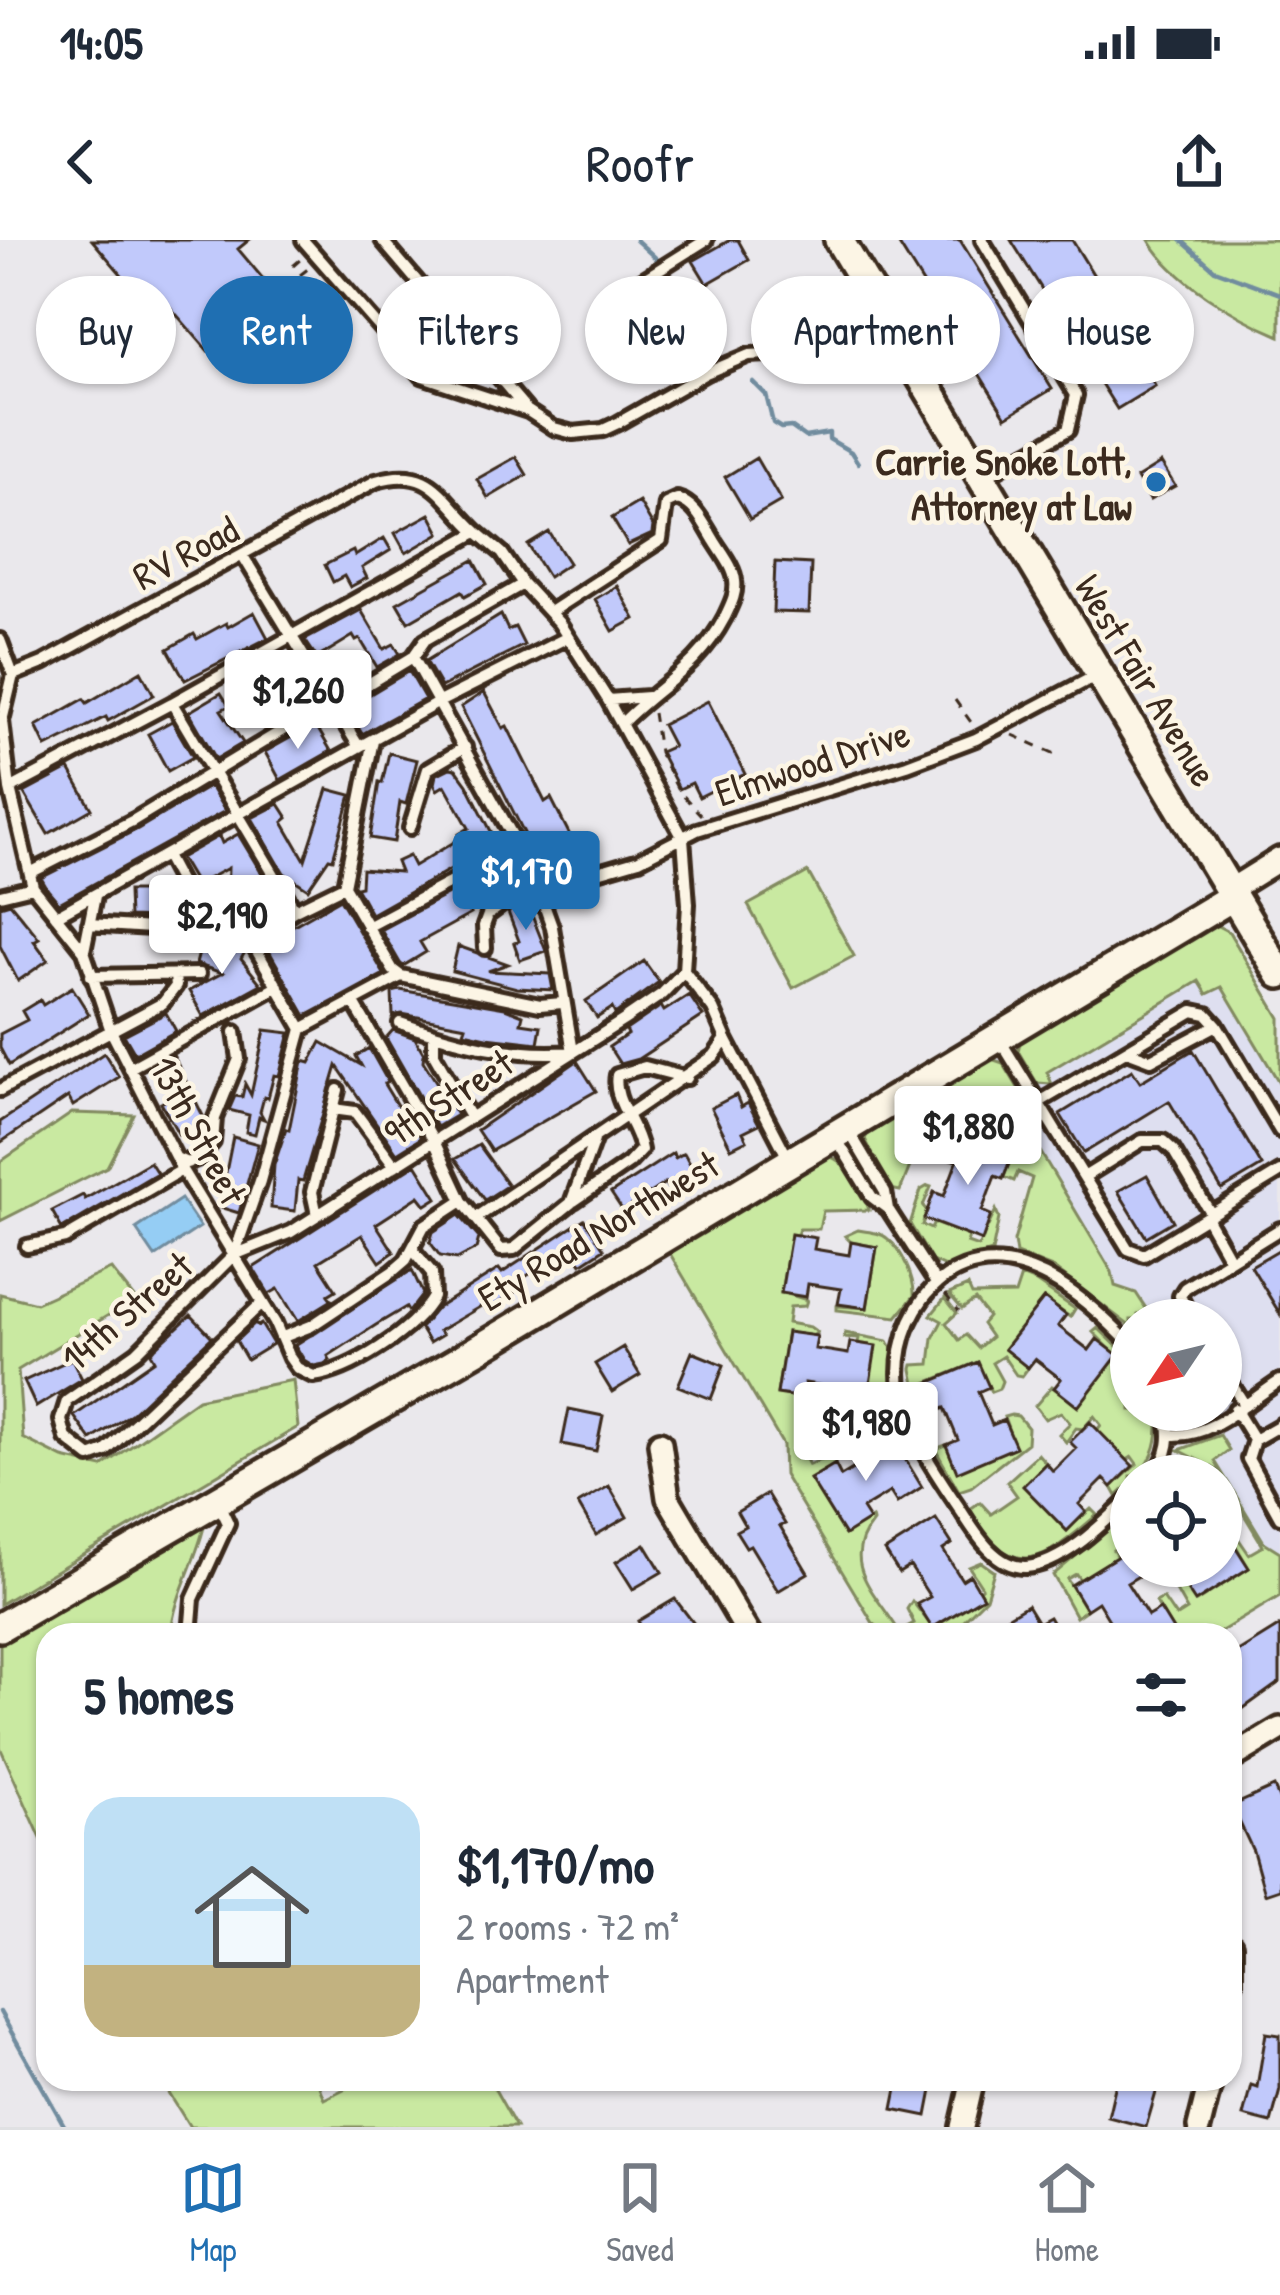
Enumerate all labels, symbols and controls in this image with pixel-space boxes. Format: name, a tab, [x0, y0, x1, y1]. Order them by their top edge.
text: 14:05	[60, 12, 143, 73]
text: Roofr	[586, 126, 694, 199]
icon: back	[48, 129, 114, 195]
icon: share	[1166, 129, 1232, 195]
chip: Buy	[36, 276, 176, 384]
chip: Rent	[200, 276, 353, 384]
chip: Filters	[377, 276, 561, 384]
chip: New	[585, 276, 727, 384]
chip: Apartment	[751, 276, 1000, 384]
chip: House	[1024, 276, 1194, 384]
place label: Carrie Snoke Lott, Attorney at Law	[875, 434, 1132, 533]
marker: Carrie Snoke Lott, Attorney at Law	[1143, 469, 1169, 495]
street label: RV Road	[123, 502, 247, 602]
street label: West Fair Avenue	[1063, 564, 1231, 796]
pin: $1,260	[200, 650, 396, 752]
text: $1,260	[251, 662, 345, 715]
street label: Elmwood Drive	[708, 706, 916, 818]
pin: $1,170	[428, 831, 624, 933]
text: $1,170	[480, 843, 572, 896]
pin: $2,190	[124, 875, 320, 977]
text: $2,190	[176, 887, 268, 940]
street label: 9th Street	[373, 1035, 523, 1158]
street label: 13th Street	[138, 1046, 261, 1214]
pin: $1,880	[870, 1086, 1066, 1188]
text: $1,880	[921, 1098, 1015, 1151]
street label: Ety Road Northwest	[468, 1137, 729, 1323]
street label: 14th Street	[49, 1239, 204, 1383]
north arrow	[1110, 1299, 1242, 1431]
map controls	[1110, 1299, 1242, 1587]
pin: $1,980	[768, 1382, 964, 1484]
text: $1,980	[821, 1394, 911, 1447]
button: locate	[1110, 1455, 1242, 1587]
text: 5 homes	[84, 1661, 234, 1730]
icon: filters	[1128, 1662, 1194, 1728]
text: $1,170/mo	[456, 1830, 654, 1899]
icon: home	[180, 1845, 324, 1989]
text: 2 rooms · 72 m²	[456, 1899, 679, 1952]
text: Apartment	[456, 1952, 609, 2005]
tab: Map	[180, 2155, 246, 2271]
tab: Saved	[606, 2155, 674, 2271]
tab: Home	[1034, 2155, 1100, 2271]

